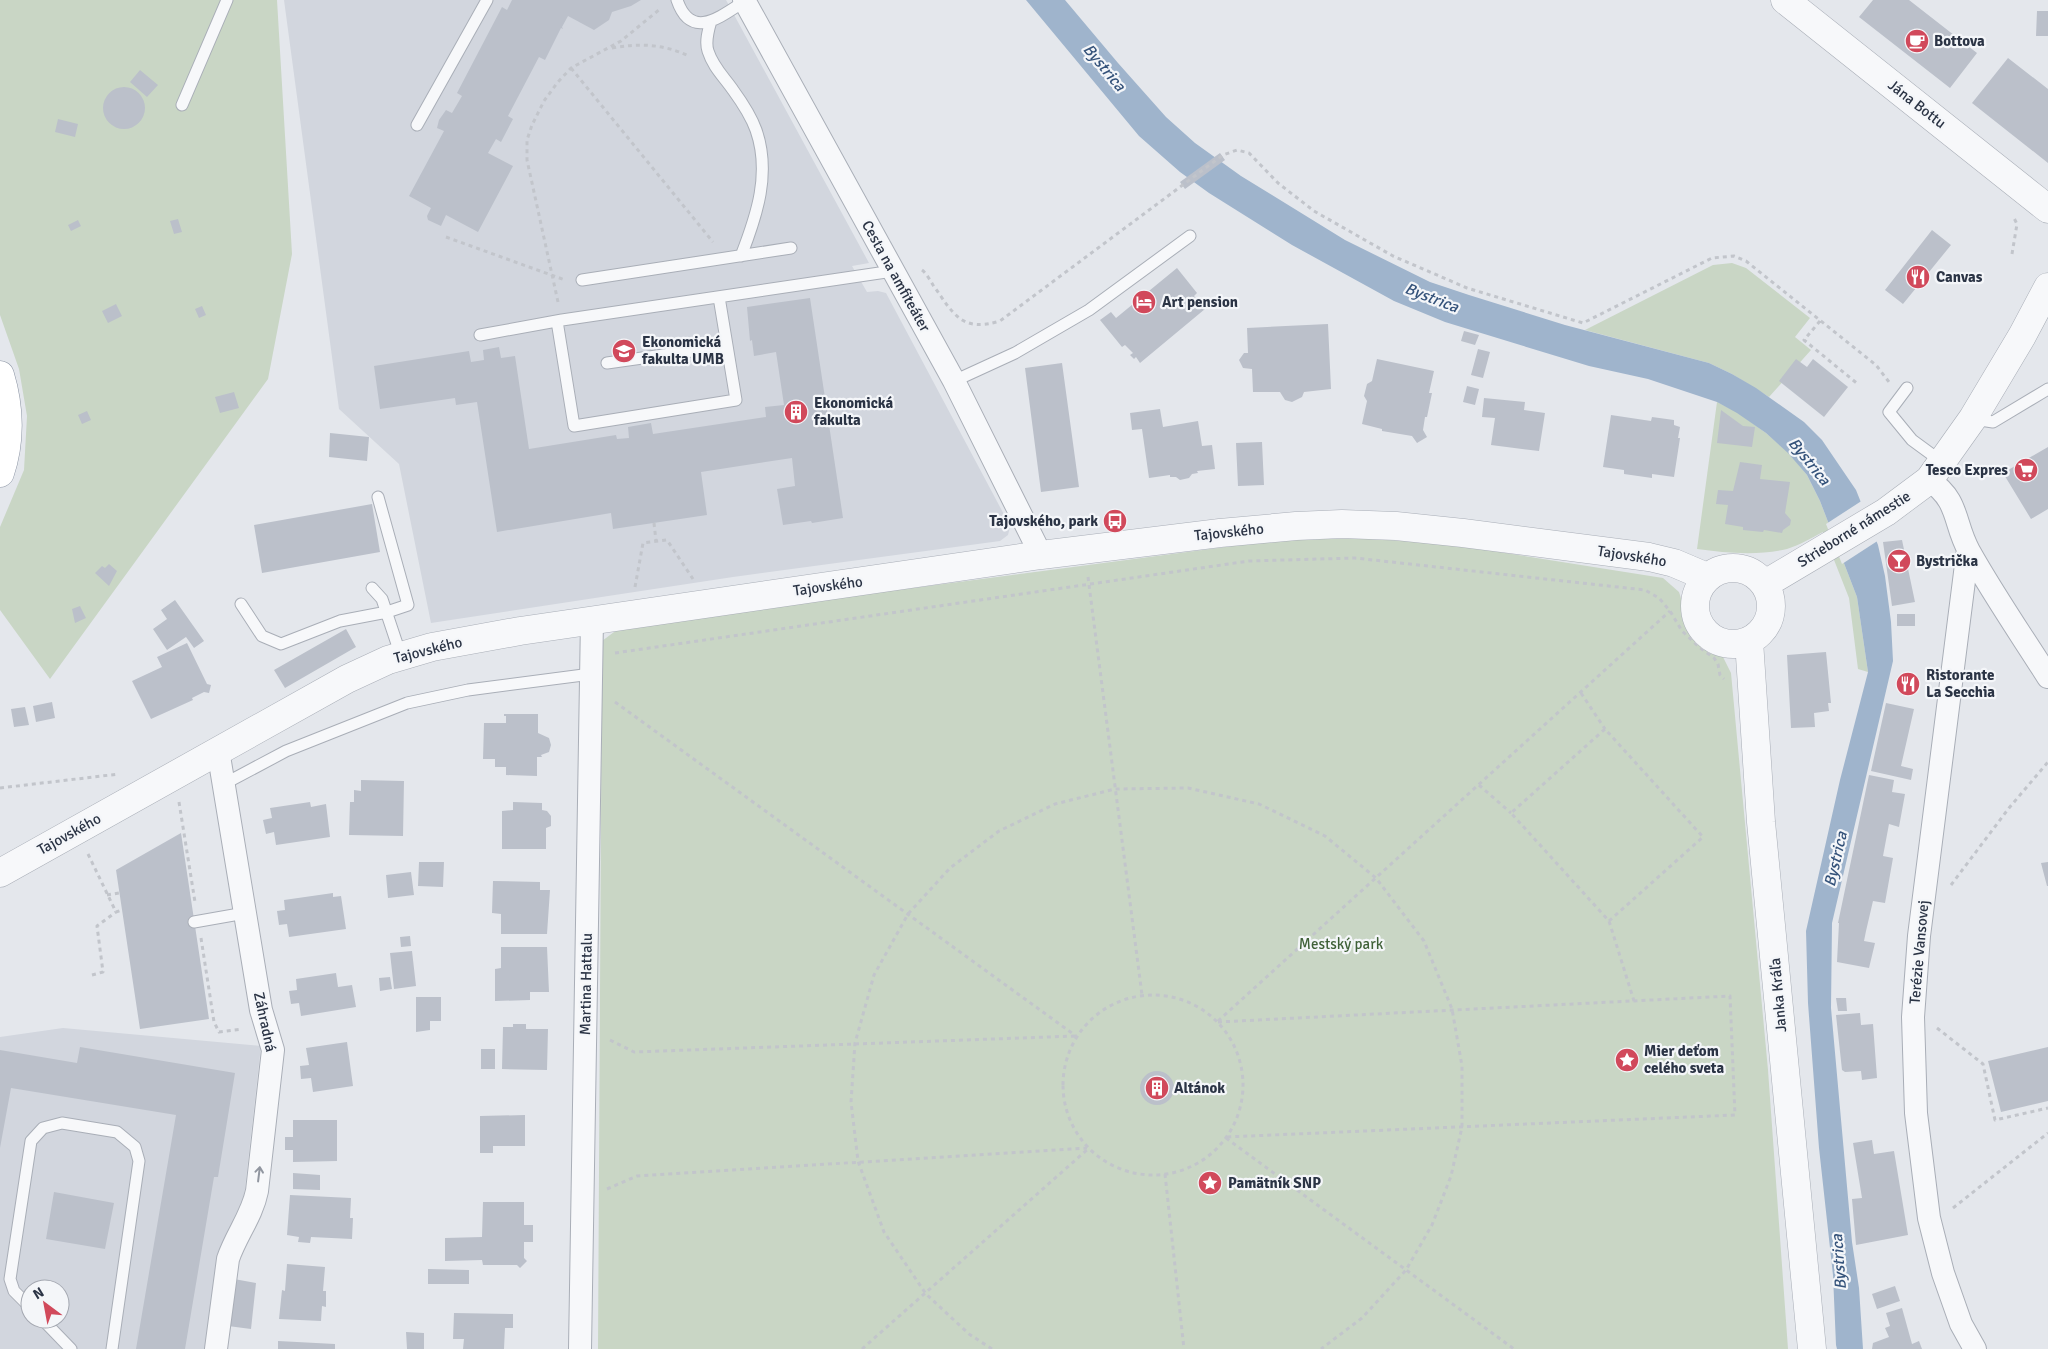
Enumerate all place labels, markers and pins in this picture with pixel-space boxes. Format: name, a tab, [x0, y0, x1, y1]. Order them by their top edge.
cafe icon: Bottova	[1904, 28, 1930, 54]
place label: Bottova	[1934, 32, 1985, 50]
restaurant icon: Canvas	[1905, 264, 1931, 290]
place label: Canvas	[1936, 268, 1983, 286]
hotel icon: Art pension	[1131, 289, 1157, 315]
place label: Art pension	[1162, 293, 1238, 311]
place label: Ekonomická fakulta UMB	[641, 333, 724, 368]
school or university icon: Ekonomická fakulta UMB	[611, 338, 637, 364]
place label: Ekonomická fakulta	[813, 394, 894, 429]
building icon: Ekonomická fakulta	[783, 399, 809, 425]
supermarket icon: Tesco Expres	[2013, 457, 2039, 483]
place label: Tesco Expres	[1926, 461, 2008, 479]
bus stop icon: Tajovského, park	[1102, 508, 1128, 534]
place label: Tajovského, park	[989, 512, 1098, 530]
bar icon: Bystrička	[1886, 548, 1912, 574]
place label: Bystrička	[1916, 552, 1978, 570]
place label: Ristorante La Secchia	[1926, 666, 1995, 701]
restaurant icon: Ristorante La Secchia	[1895, 671, 1921, 697]
place label: Mier deťom celého sveta	[1644, 1042, 1724, 1077]
place icon: Mier deťom celého sveta	[1614, 1047, 1640, 1073]
building icon: Altánok	[1144, 1075, 1170, 1101]
place label: Altánok	[1174, 1079, 1225, 1097]
place icon: Pamätník SNP	[1197, 1170, 1223, 1196]
place label: Pamätník SNP	[1228, 1174, 1321, 1192]

